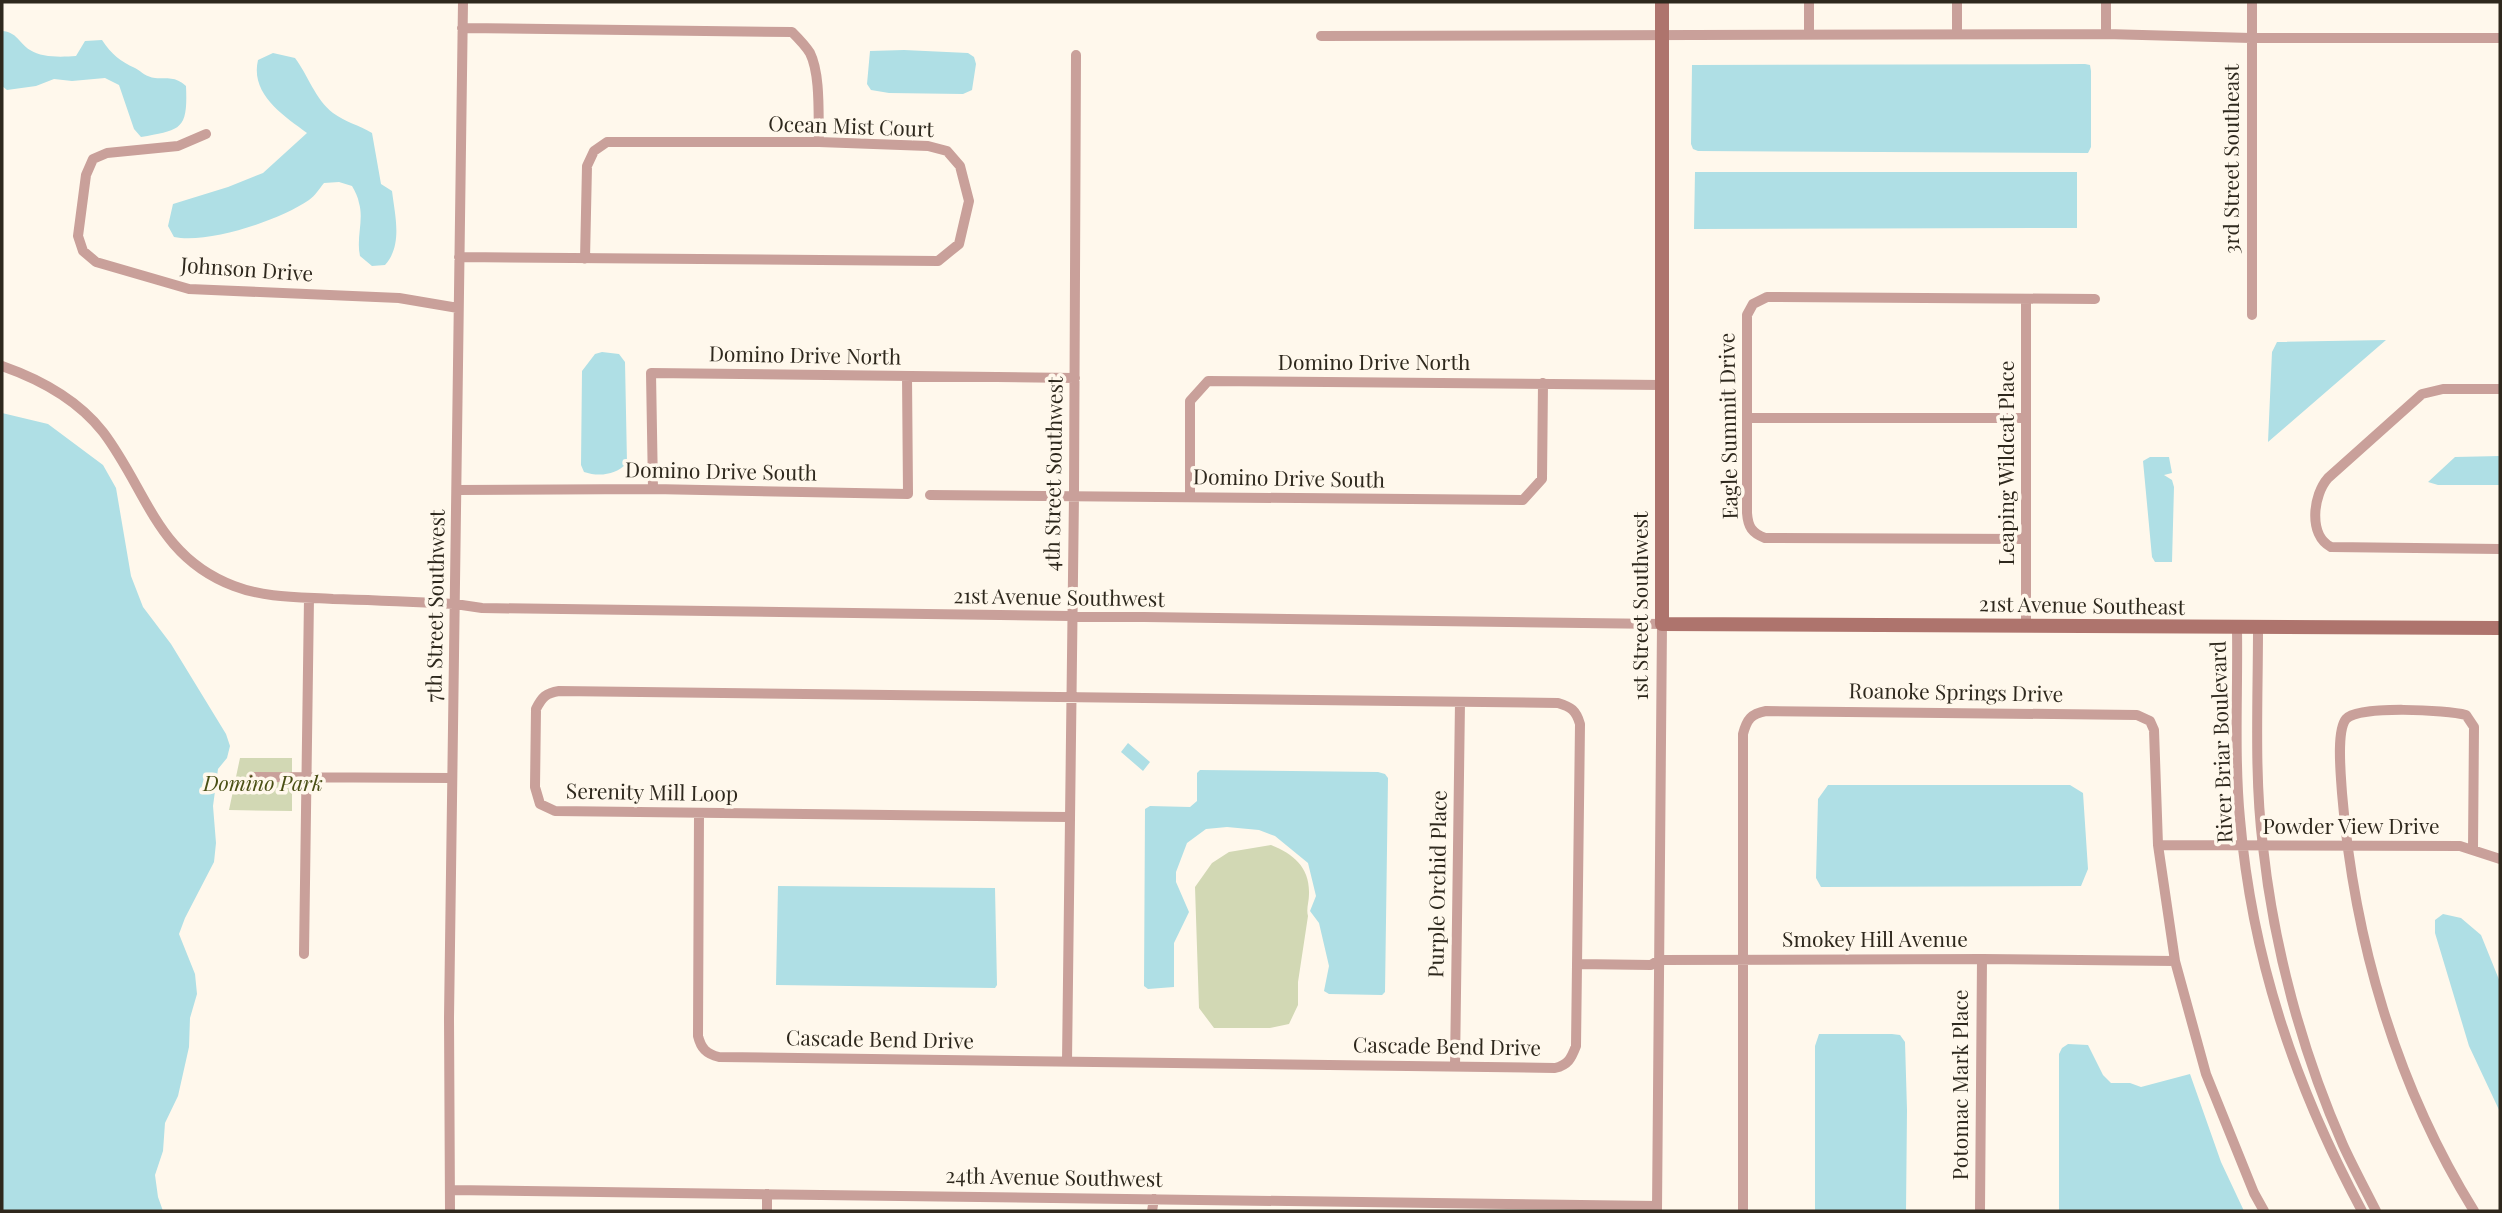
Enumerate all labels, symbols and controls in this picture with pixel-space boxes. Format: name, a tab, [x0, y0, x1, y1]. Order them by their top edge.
street label: 3rd Street Southeast	[2216, 64, 2244, 254]
street label: Ocean Mist Court	[768, 108, 935, 142]
street label: Johnson Drive	[179, 249, 314, 287]
street label: Eagle Summit Drive	[1711, 332, 1743, 520]
street label: Domino Drive North	[709, 338, 902, 370]
street label: Domino Drive North	[1278, 347, 1471, 375]
street label: Leaping Wildcat Place	[1991, 361, 2019, 565]
street label: 4th Street Southwest	[1036, 376, 1068, 572]
street label: Domino Drive South	[625, 454, 818, 486]
street label: Domino Drive South	[1193, 461, 1386, 493]
street label: 7th Street Southwest	[418, 509, 450, 703]
street label: 1st Street Southwest	[1625, 511, 1653, 700]
street label: 21st Avenue Southwest	[953, 580, 1166, 612]
street label: 21st Avenue Southeast	[1979, 588, 2186, 620]
street label: River Briar Boulevard	[2202, 640, 2238, 844]
street label: Roanoke Springs Drive	[1849, 675, 2064, 707]
park label: Domino Park	[202, 768, 323, 796]
street label: Serenity Mill Loop	[566, 776, 738, 807]
street label: Purple Orchid Place	[1420, 790, 1452, 978]
street label: Powder View Drive	[2262, 811, 2440, 839]
street label: Smokey Hill Avenue	[1782, 924, 1968, 952]
street label: Potomac Mark Place	[1945, 990, 1973, 1180]
street label: Cascade Bend Drive	[786, 1022, 974, 1054]
street label: Cascade Bend Drive	[1353, 1029, 1541, 1061]
street label: 24th Avenue Southwest	[945, 1160, 1163, 1192]

